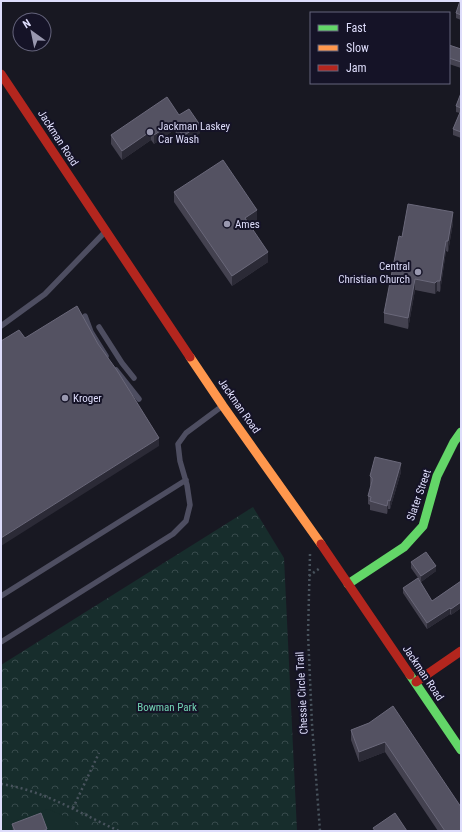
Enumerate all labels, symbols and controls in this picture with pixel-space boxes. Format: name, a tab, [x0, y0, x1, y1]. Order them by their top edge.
north arrow	[12, 12, 52, 52]
legend	[310, 12, 450, 84]
text: N	[20, 17, 33, 31]
text: Fast	[346, 21, 367, 35]
text: Slow	[346, 41, 369, 55]
text: Jam	[346, 61, 367, 75]
street label: Jackman Road	[35, 108, 81, 168]
place label: Jackman Laskey Car Wash	[158, 120, 230, 146]
marker: Jackman Laskey Car Wash	[145, 127, 155, 137]
place label: Ames	[235, 218, 260, 231]
marker: Ames	[222, 219, 232, 229]
place label: Central Christian Church	[338, 260, 410, 286]
marker: Central Christian Church	[413, 267, 423, 277]
street label: Jackman Road	[215, 376, 263, 436]
place label: Kroger	[73, 392, 102, 405]
marker: Kroger	[60, 393, 70, 403]
street label: Slater Street	[404, 468, 434, 522]
street label: Jackman Road	[400, 643, 446, 703]
street label: Chessie Circle Trail	[293, 651, 311, 735]
park label: Bowman Park	[137, 701, 197, 714]

